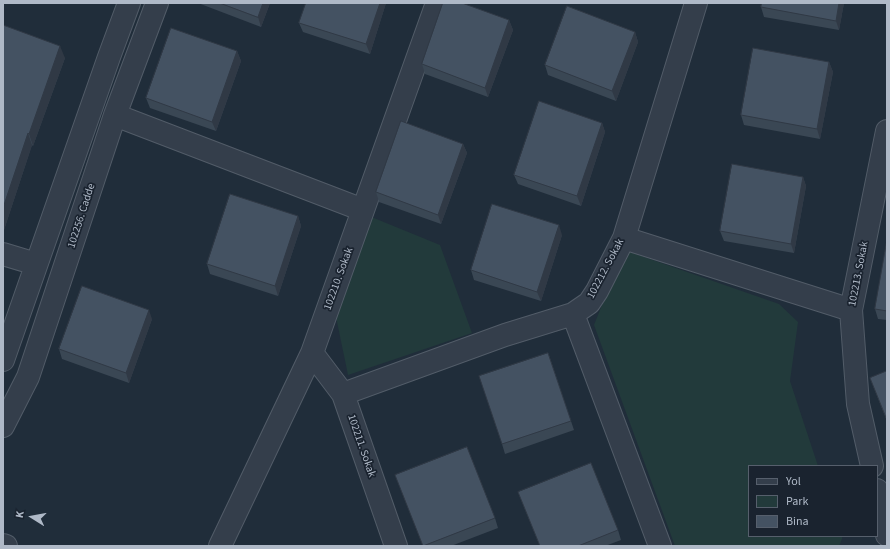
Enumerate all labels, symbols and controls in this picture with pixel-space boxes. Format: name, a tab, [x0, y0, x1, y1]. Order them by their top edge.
street label: 102256. Cadde	[65, 182, 99, 250]
street label: 102212. Sokak	[585, 237, 627, 301]
street label: 102213. Sokak	[846, 240, 872, 308]
street label: 102210. Sokak	[322, 246, 356, 312]
street label: 102211. Sokak	[344, 413, 378, 479]
legend	[748, 465, 878, 537]
text: Yol	[786, 473, 801, 490]
text: Park	[786, 493, 808, 510]
north arrow	[12, 497, 52, 537]
text: K	[12, 510, 28, 519]
text: Bina	[786, 513, 809, 530]

